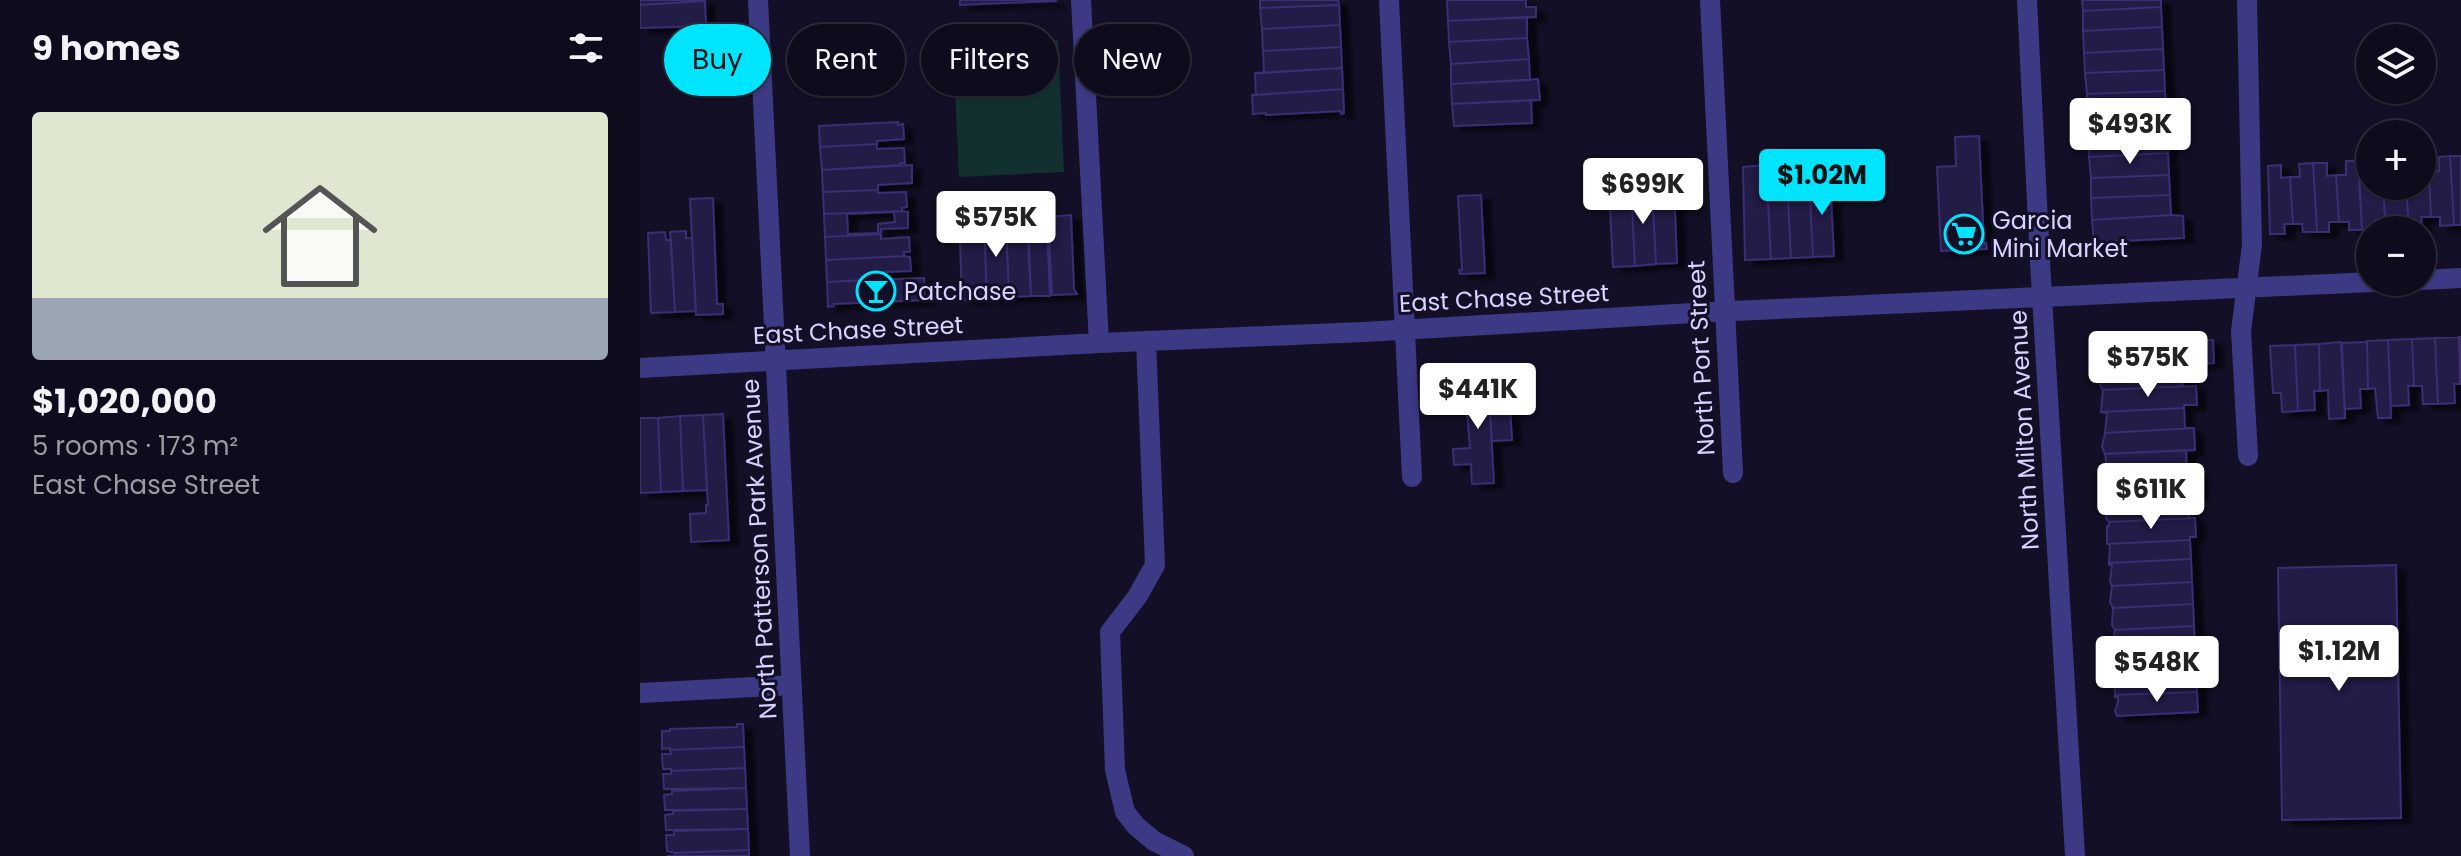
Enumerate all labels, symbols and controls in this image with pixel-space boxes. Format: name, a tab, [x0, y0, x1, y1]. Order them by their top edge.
text: 9 homes	[32, 24, 181, 72]
chip: Buy	[664, 24, 771, 96]
chip: Rent	[787, 24, 905, 96]
chip: Filters	[921, 24, 1058, 96]
chip: New	[1074, 24, 1190, 96]
map controls	[2356, 24, 2436, 296]
button: layers	[2356, 24, 2436, 104]
icon: filters	[564, 26, 608, 70]
pin: $493K	[2074, 98, 2186, 166]
text: $493K	[2088, 106, 2172, 142]
button: +	[2356, 120, 2436, 200]
pin: $1.02M	[1757, 149, 1887, 217]
text: $1.02M	[1777, 157, 1867, 193]
pin: $699K	[1587, 158, 1699, 226]
icon: home	[248, 164, 392, 308]
text: $699K	[1601, 166, 1685, 202]
pin: $575K	[940, 191, 1052, 259]
text: $575K	[955, 199, 1037, 235]
place label: Garcia Mini Market	[1992, 204, 2128, 265]
supermarket icon: Garcia Mini Market	[1943, 213, 1985, 255]
button: −	[2356, 216, 2436, 296]
street label: North Port Street	[1679, 260, 1723, 456]
bar icon: Patchase	[855, 270, 897, 312]
place label: Patchase	[904, 275, 1016, 308]
street label: East Chase Street	[1398, 276, 1610, 320]
street label: East Chase Street	[752, 308, 964, 352]
street label: North Milton Avenue	[2001, 309, 2047, 551]
pin: $575K	[2092, 331, 2204, 399]
text: $575K	[2107, 339, 2189, 375]
pin: $441K	[1422, 363, 1534, 431]
text: $441K	[1438, 371, 1518, 407]
text: $1,020,000	[32, 377, 217, 425]
street label: North Patterson Park Avenue	[734, 378, 784, 720]
text: 5 rooms · 173 m²	[32, 428, 238, 464]
pin: $611K	[2095, 463, 2207, 531]
text: East Chase Street	[32, 467, 260, 503]
text: $611K	[2115, 471, 2187, 507]
pin: $1.12M	[2274, 625, 2404, 693]
text: $1.12M	[2298, 633, 2380, 669]
pin: $548K	[2101, 636, 2213, 704]
text: $548K	[2114, 644, 2200, 680]

